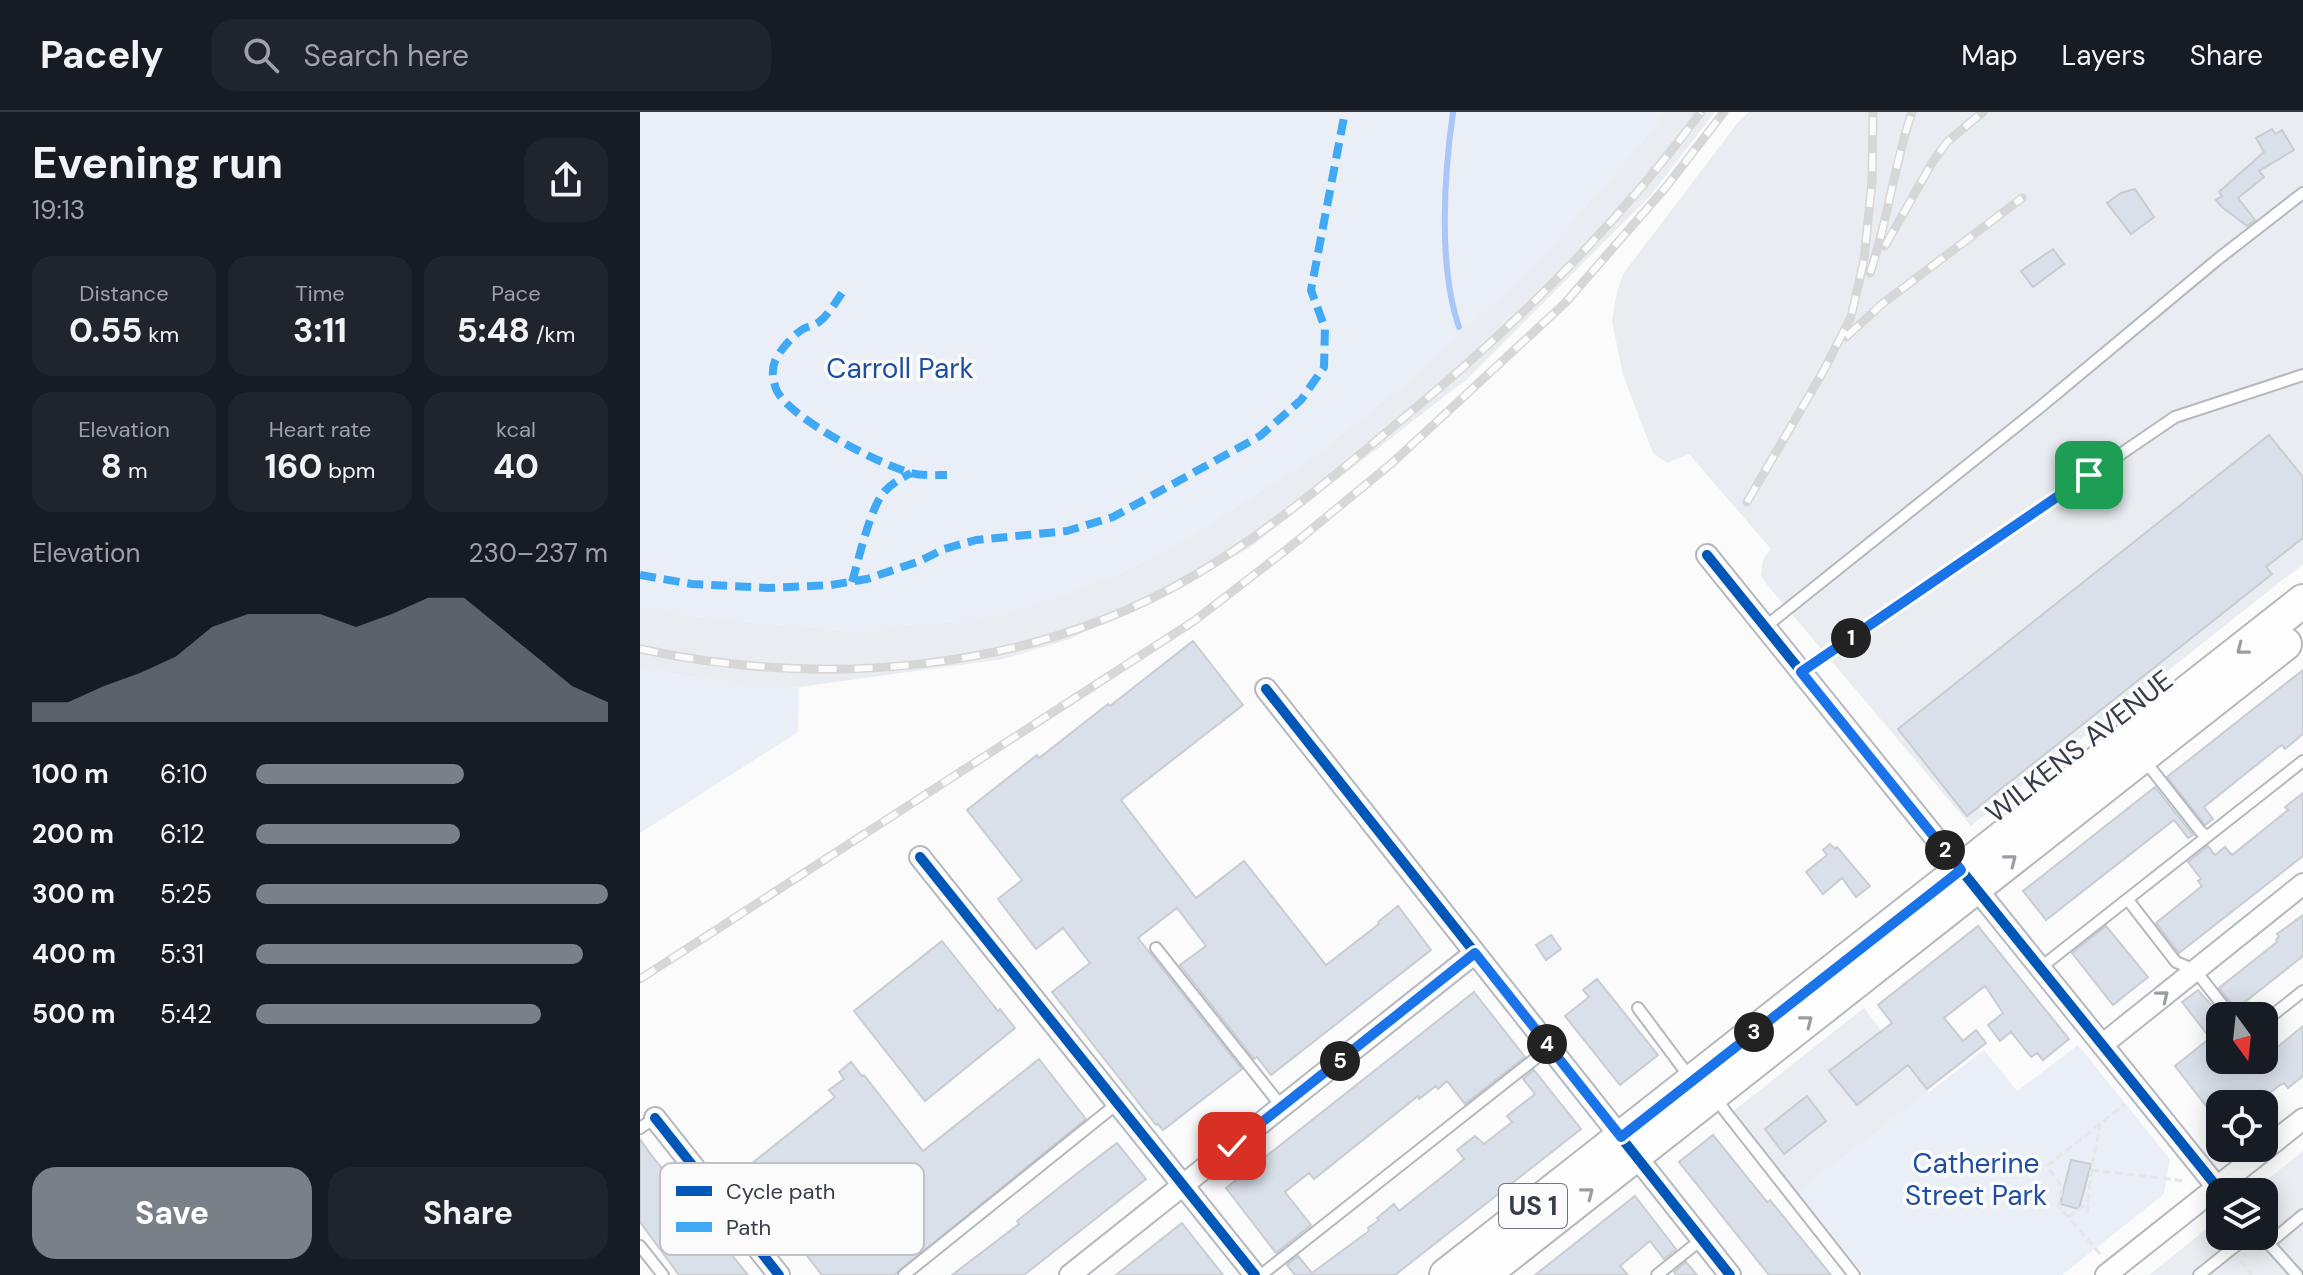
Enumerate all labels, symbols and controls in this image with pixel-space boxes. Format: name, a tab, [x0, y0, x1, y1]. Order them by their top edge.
search box	[211, 19, 771, 91]
text: Pacely	[40, 30, 163, 80]
icon: search	[239, 33, 283, 77]
text: Search here	[303, 36, 469, 75]
text: Map	[1961, 37, 2018, 74]
text: Layers	[2062, 37, 2146, 74]
text: Share	[2190, 37, 2263, 74]
text: Evening run	[32, 134, 283, 192]
button: share	[524, 138, 608, 222]
text: 19:13	[32, 193, 85, 227]
text: Distance	[79, 279, 169, 308]
text: Time	[295, 279, 345, 308]
text: Pace	[491, 279, 541, 308]
text: 0.55	[69, 308, 142, 353]
text: 3:11	[293, 308, 347, 353]
text: 5:48	[457, 308, 530, 353]
text: km	[142, 320, 179, 349]
text: /km	[530, 320, 575, 349]
park label: Carroll Park	[826, 350, 974, 387]
text: Elevation	[78, 415, 170, 444]
text: Heart rate	[269, 415, 371, 444]
text: kcal	[496, 415, 536, 444]
pin	[2055, 441, 2123, 509]
text: 8	[101, 444, 122, 489]
text: 160	[265, 444, 322, 489]
text: 40	[493, 444, 539, 489]
icon: arrive	[2067, 453, 2111, 497]
text: m	[122, 456, 148, 485]
text: bpm	[322, 456, 375, 485]
text: Elevation	[32, 536, 140, 570]
text: 230–237 m	[469, 536, 608, 570]
pin: 1	[1831, 618, 1871, 658]
text: 1	[1847, 623, 1855, 652]
one-way arrow	[2236, 640, 2251, 654]
street label: WILKENS AVENUE	[1978, 662, 2180, 831]
text: 100 m	[32, 757, 109, 791]
text: 6:10	[160, 757, 207, 791]
text: 200 m	[32, 817, 114, 851]
text: 6:12	[160, 817, 205, 851]
pin: 2	[1925, 830, 1965, 870]
text: 2	[1939, 835, 1951, 864]
one-way arrow	[2002, 855, 2017, 869]
text: 300 m	[32, 877, 115, 911]
text: 5:25	[160, 877, 212, 911]
text: 400 m	[32, 937, 116, 971]
text: 5:31	[160, 937, 204, 971]
one-way arrow	[2154, 991, 2168, 1006]
text: 500 m	[32, 997, 115, 1031]
text: 5:42	[160, 997, 212, 1031]
north arrow	[2206, 1002, 2278, 1074]
map controls	[2206, 1002, 2278, 1250]
pin: 3	[1734, 1012, 1774, 1052]
one-way arrow	[1798, 1016, 1813, 1030]
text: 3	[1747, 1017, 1761, 1046]
pin: 4	[1527, 1024, 1567, 1064]
text: 4	[1540, 1029, 1554, 1058]
pin: 5	[1320, 1041, 1360, 1081]
text: 5	[1333, 1046, 1347, 1075]
button: locate	[2206, 1090, 2278, 1162]
pin	[1198, 1112, 1266, 1180]
icon: check	[1210, 1124, 1254, 1168]
park label: Catherine Street Park	[1905, 1145, 2047, 1214]
legend	[660, 1163, 924, 1255]
button: Save	[32, 1167, 312, 1259]
button: Share	[328, 1167, 608, 1259]
text: Cycle path	[726, 1177, 836, 1206]
button: layers	[2206, 1178, 2278, 1250]
road number: US 1	[1499, 1184, 1567, 1228]
one-way arrow	[1579, 1188, 1594, 1202]
text: Path	[726, 1213, 771, 1242]

